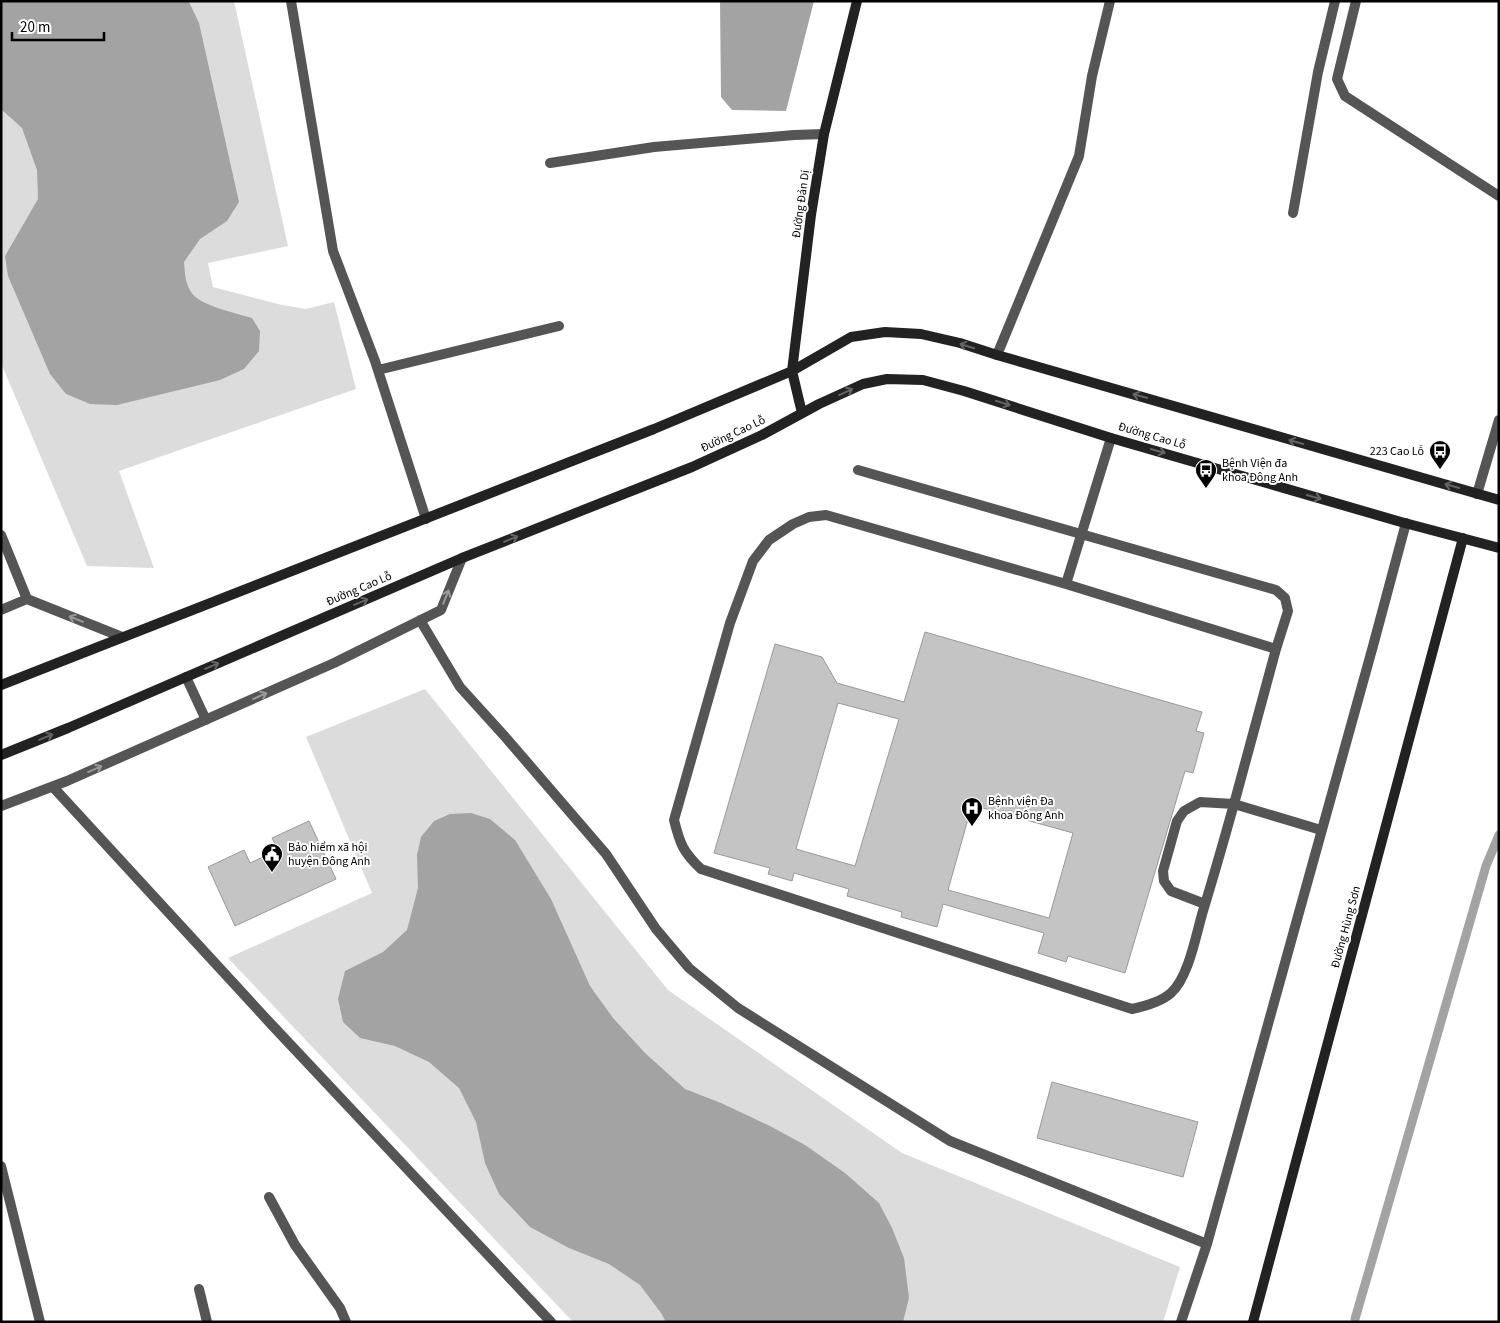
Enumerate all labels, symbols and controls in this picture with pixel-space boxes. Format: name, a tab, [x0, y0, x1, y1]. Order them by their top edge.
scale bar	[12, 10, 105, 42]
text: 20 m	[20, 17, 50, 38]
street label: Đường Đản Dị	[788, 169, 814, 239]
one-way arrow	[959, 340, 975, 350]
one-way arrow	[838, 387, 853, 396]
one-way arrow	[1132, 391, 1148, 401]
one-way arrow	[994, 399, 1010, 409]
street label: Đường Cao Lỗ	[698, 412, 768, 456]
street label: Đường Cao Lỗ	[1116, 418, 1188, 454]
one-way arrow	[1288, 436, 1304, 446]
bus stop icon: 223 Cao Lỗ	[1428, 439, 1452, 470]
place label: 223 Cao Lỗ	[1370, 443, 1424, 460]
one-way arrow	[1150, 447, 1166, 457]
place label: Bệnh Viện đa khoa Đông Anh	[1222, 455, 1298, 486]
bus stop icon: Bệnh Viện đa khoa Đông Anh	[1194, 458, 1218, 489]
one-way arrow	[1444, 481, 1460, 491]
one-way arrow	[1306, 492, 1322, 502]
one-way arrow	[503, 534, 518, 543]
street label: Đường Cao Lỗ	[324, 568, 394, 610]
one-way arrow	[442, 590, 452, 605]
one-way arrow	[353, 596, 368, 606]
one-way arrow	[69, 614, 84, 623]
one-way arrow	[204, 660, 219, 670]
one-way arrow	[252, 691, 267, 701]
one-way arrow	[39, 731, 54, 740]
one-way arrow	[87, 763, 102, 773]
place label: Bệnh viện Đa khoa Đông Anh	[988, 793, 1064, 824]
hospital icon: Bệnh viện Đa khoa Đông Anh	[960, 796, 984, 827]
place label: Bảo hiểm xã hội huyện Đông Anh	[288, 839, 370, 870]
public building icon: Bảo hiểm xã hội huyện Đông Anh	[260, 842, 284, 873]
street label: Đường Hùng Sơn	[1327, 884, 1365, 970]

